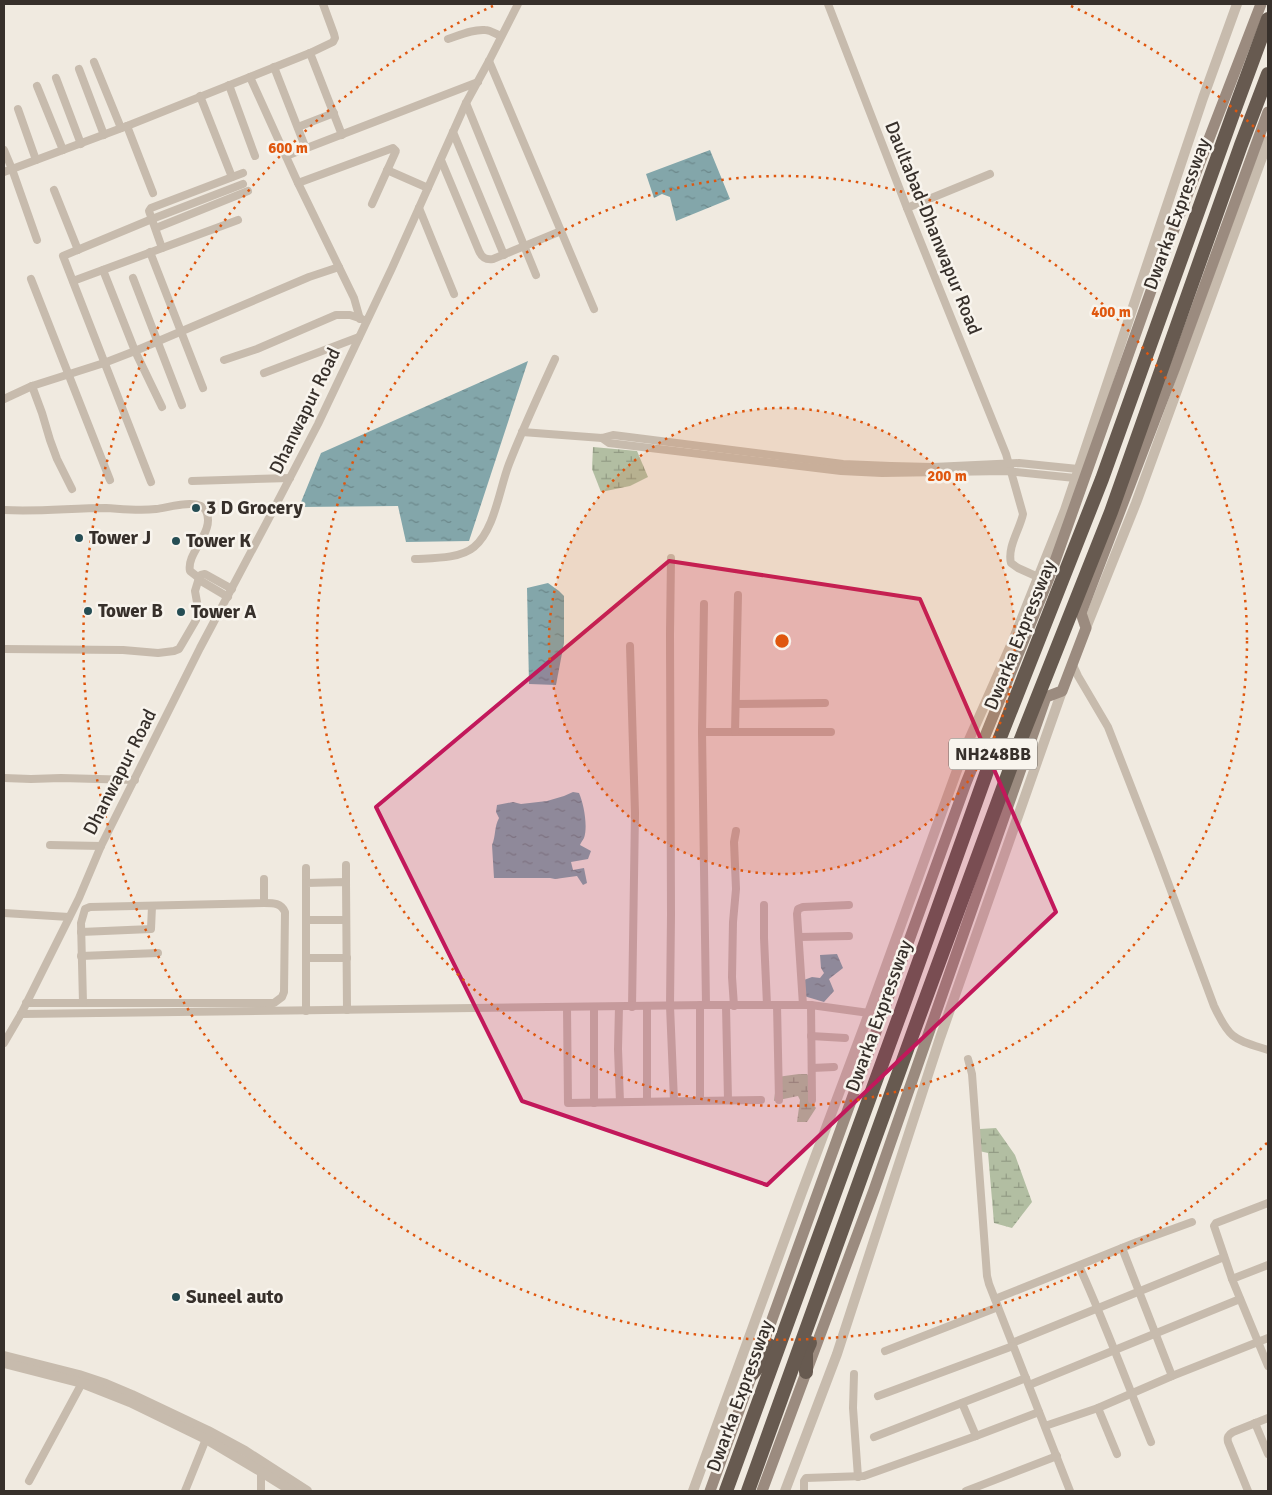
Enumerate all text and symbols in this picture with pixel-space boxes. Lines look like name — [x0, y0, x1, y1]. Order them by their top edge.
street label: Daultabad-Dhanwapur Road — [879, 118, 987, 338]
street label: Dwarka Expressway — [1138, 135, 1216, 293]
text: 600 m — [268, 139, 308, 157]
text: 400 m — [1091, 303, 1131, 321]
street label: Dhanwapur Road — [264, 344, 346, 478]
text: 200 m — [927, 467, 967, 485]
place label: 3 D Grocery — [206, 496, 303, 520]
marker: 3 D Grocery — [190, 502, 202, 514]
place label: Tower J — [89, 526, 151, 550]
place label: Tower K — [186, 529, 251, 553]
marker: Tower J — [73, 532, 85, 544]
marker: Tower K — [170, 535, 182, 547]
street label: Dwarka Expressway — [979, 556, 1061, 714]
place label: Tower B — [98, 599, 163, 623]
place label: Tower A — [191, 600, 256, 624]
marker: Tower B — [82, 605, 94, 617]
marker: Tower A — [175, 606, 187, 618]
centre of rings — [773, 632, 791, 650]
street label: Dhanwapur Road — [78, 705, 162, 839]
road number: NH248BB — [949, 739, 1037, 770]
street label: Dwarka Expressway — [840, 937, 918, 1095]
place label: Suneel auto — [186, 1285, 284, 1309]
marker: Suneel auto — [170, 1291, 182, 1303]
street label: Dwarka Expressway — [701, 1317, 779, 1475]

